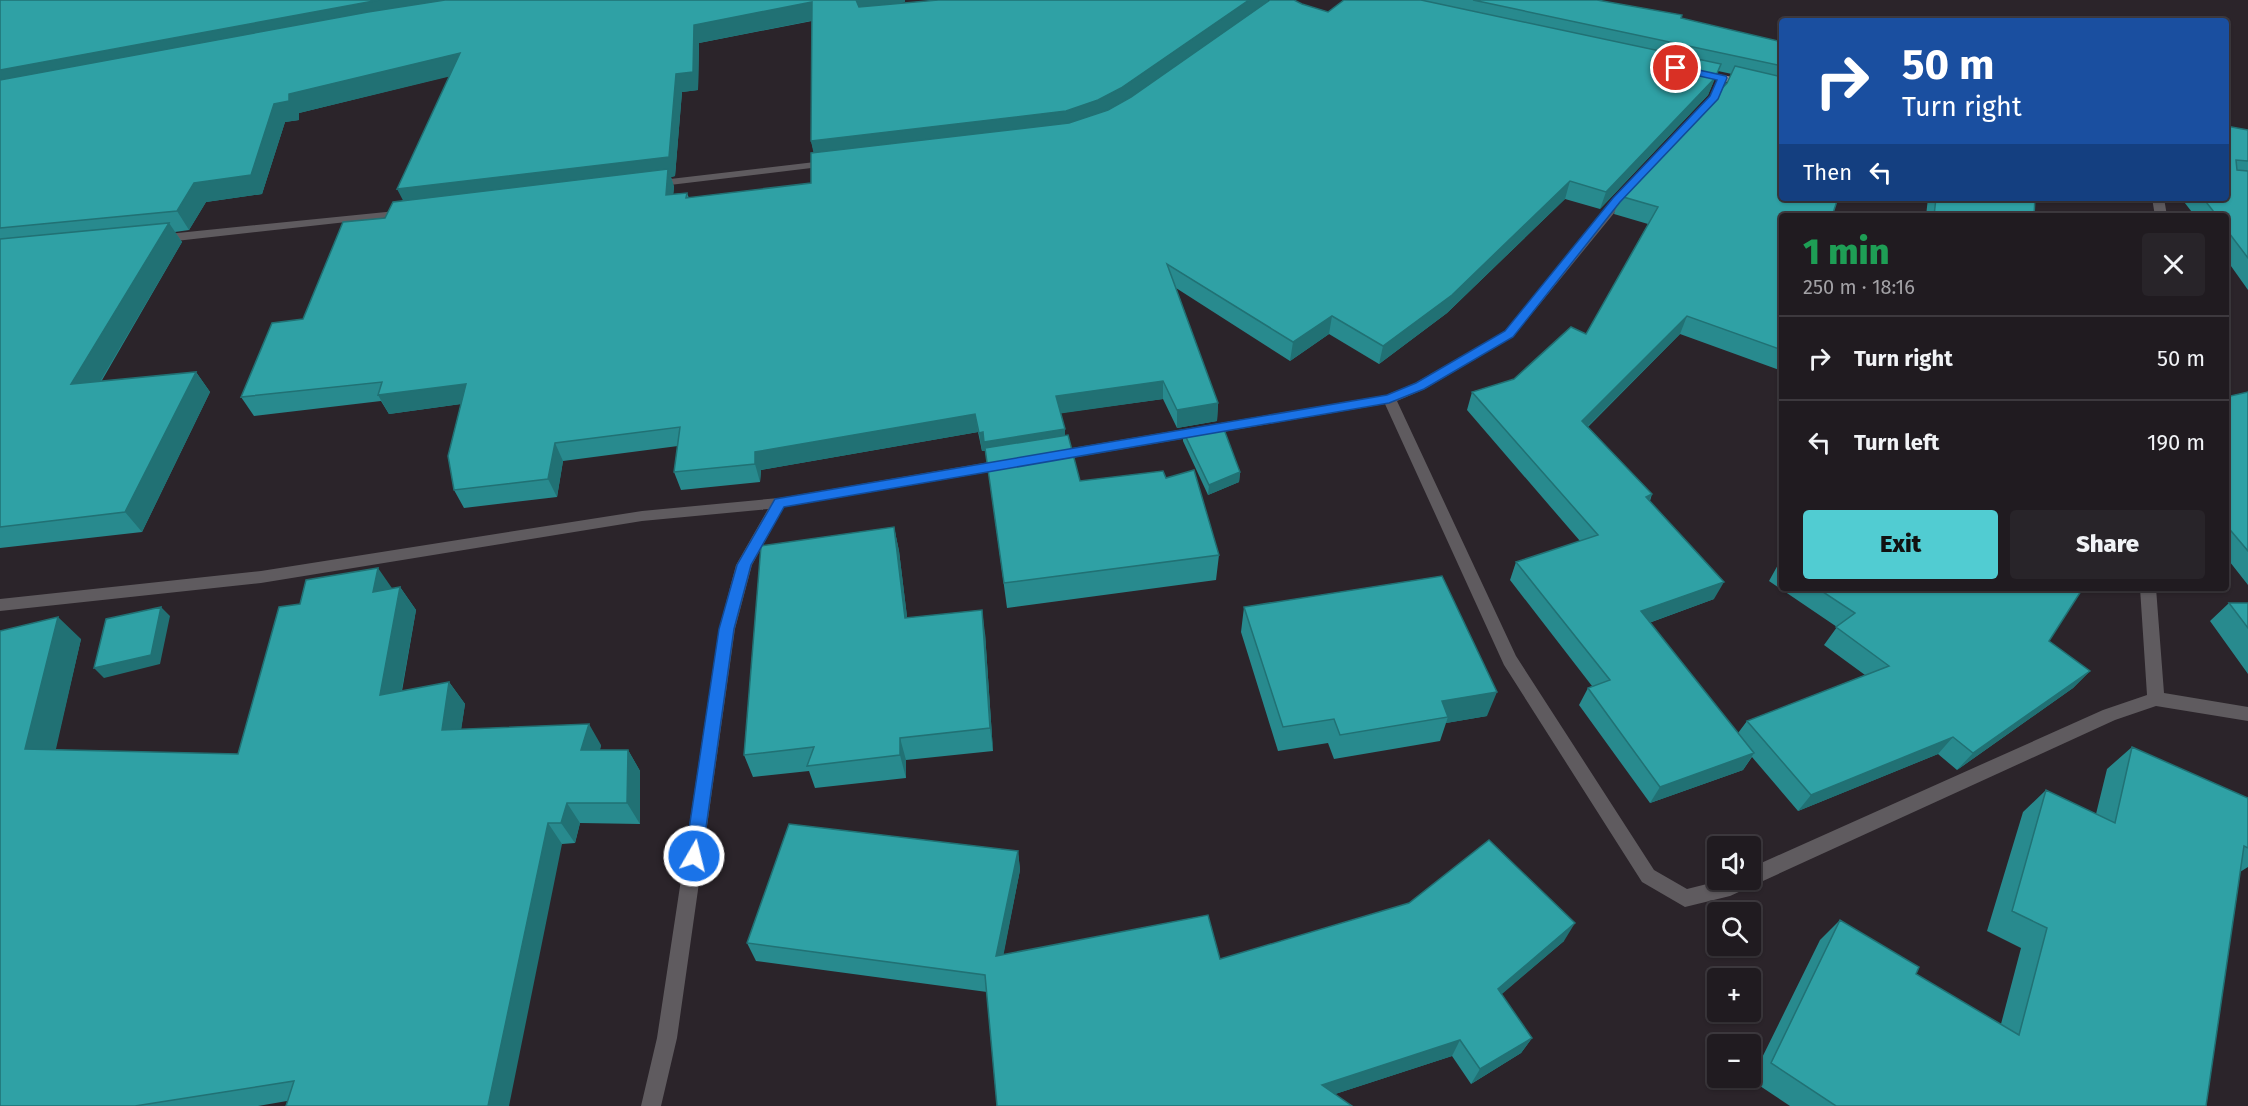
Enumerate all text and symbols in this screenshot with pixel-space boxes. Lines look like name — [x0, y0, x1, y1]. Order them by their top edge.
text: 50 m — [1902, 40, 1995, 90]
pin — [1650, 42, 1701, 93]
icon: right — [1803, 42, 1881, 120]
icon: arrive — [1659, 51, 1692, 84]
text: Turn right — [1902, 91, 2022, 123]
icon: left — [1864, 156, 1897, 189]
text: Then — [1803, 159, 1852, 186]
text: 1 min — [1803, 230, 1889, 274]
button: close — [2142, 233, 2205, 296]
text: 250 m · 18:16 — [1803, 275, 1915, 299]
icon: right — [1803, 342, 1836, 375]
text: Turn right — [1854, 345, 1953, 372]
text: 50 m — [2157, 345, 2205, 372]
icon: left — [1803, 426, 1836, 459]
text: Turn left — [1854, 429, 1939, 456]
text: 190 m — [2147, 429, 2205, 456]
button: Exit — [1803, 510, 1998, 579]
button: Share — [2010, 510, 2205, 579]
position arrow — [662, 824, 726, 888]
map controls — [1707, 836, 1761, 1088]
button: sound — [1707, 836, 1761, 890]
button: search — [1707, 902, 1761, 956]
button: + — [1707, 968, 1761, 1022]
button: − — [1707, 1034, 1761, 1088]

